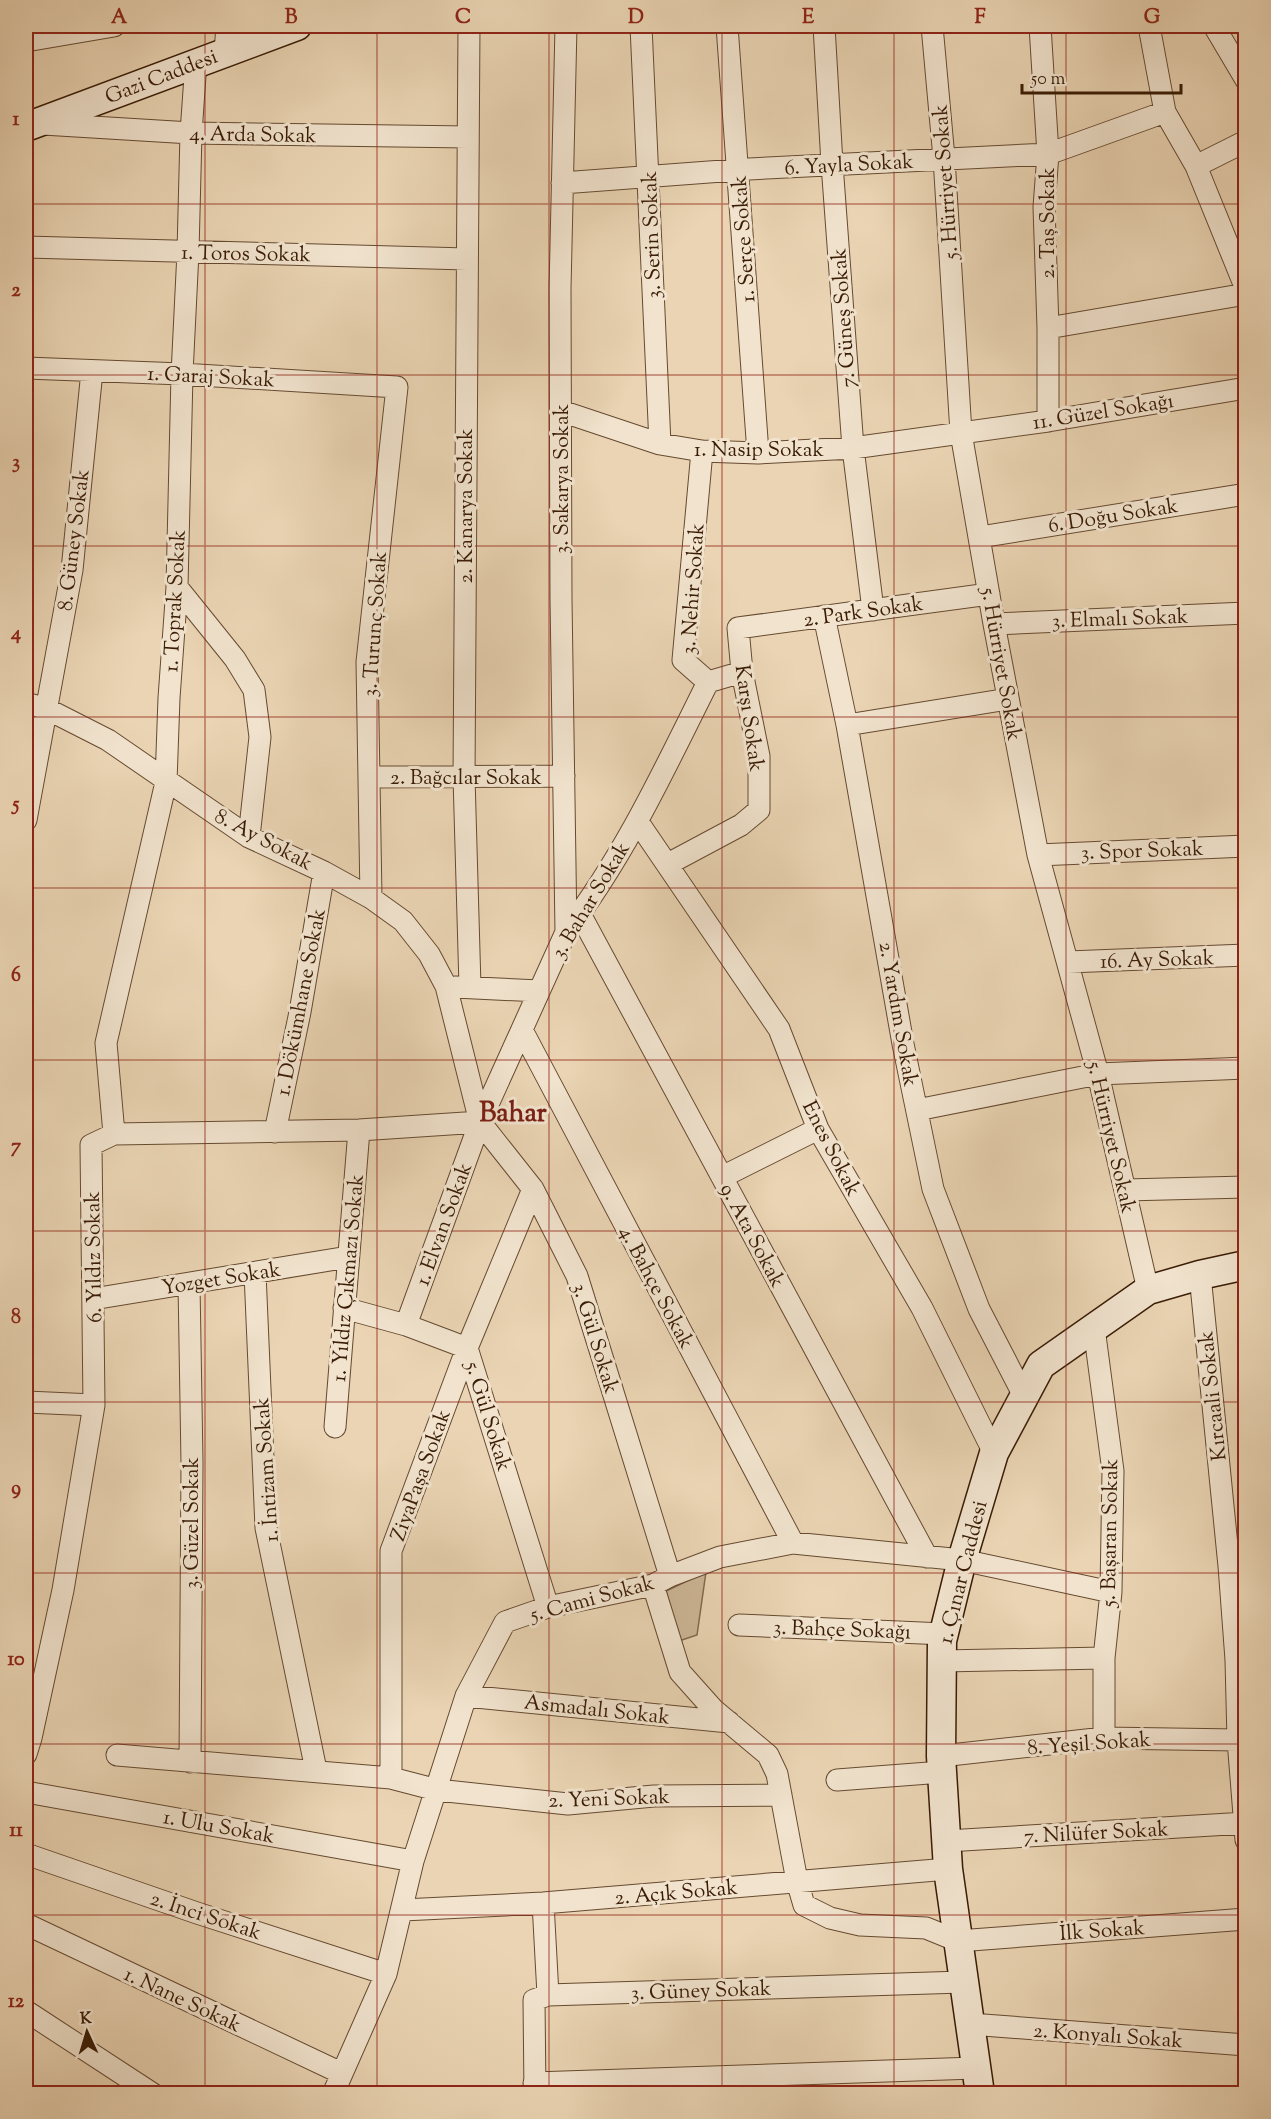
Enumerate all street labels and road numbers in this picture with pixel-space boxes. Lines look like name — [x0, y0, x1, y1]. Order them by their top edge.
street label: Gazi Caddesi — [101, 43, 222, 113]
street label: 5. Hürriyet Sokak — [927, 103, 967, 261]
street label: 4. Arda Sokak — [189, 120, 317, 152]
street label: 6. Yayla Sokak — [784, 148, 915, 184]
street label: 2. Taş Sokak — [1034, 167, 1064, 279]
street label: 3. Serin Sokak — [636, 170, 670, 299]
street label: 1. Serçe Sokak — [726, 174, 764, 303]
street label: 1. Toros Sokak — [181, 239, 312, 271]
street label: 7. Güneş Sokak — [825, 247, 865, 389]
street label: 1. Garaj Sokak — [146, 360, 276, 396]
street label: 11. Güzel Sokağı — [1031, 387, 1176, 439]
street label: 3. Sakarya Sokak — [548, 403, 578, 554]
street label: 2. Kanarya Sokak — [452, 428, 482, 584]
street label: 1. Nasip Sokak — [694, 436, 825, 466]
street label: 8. Güney Sokak — [51, 467, 99, 613]
street label: 6. Doğu Sokak — [1046, 492, 1181, 542]
street label: 3. Nehir Sokak — [674, 522, 714, 656]
street label: 1. Toprak Sokak — [157, 529, 195, 673]
street label: 3. Turunç Sokak — [356, 550, 396, 698]
street label: 5. Hürriyet Sokak — [972, 584, 1028, 744]
street label: 2. Park Sokak — [801, 590, 926, 636]
street label: 3. Elmalı Sokak — [1051, 603, 1189, 637]
street label: Karşı Sokak — [726, 663, 770, 774]
street label: 2. Bağcılar Sokak — [390, 764, 542, 794]
street label: 8. Ay Sokak — [209, 802, 318, 879]
street label: 3. Spor Sokak — [1080, 835, 1204, 869]
street label: 3. Bahar Sokak — [545, 836, 639, 965]
street label: 1. Dökümhane Sokak — [269, 906, 335, 1099]
street label: 2. Yardım Sokak — [870, 940, 925, 1090]
street label: 16. Ay Sokak — [1099, 944, 1215, 978]
street label: 5. Hürriyet Sokak — [1078, 1058, 1142, 1217]
street label: Enes Sokak — [793, 1096, 867, 1202]
street label: 1. Elvan Sokak — [409, 1158, 481, 1291]
street label: 1. Yıldız Çıkmazı Sokak — [325, 1173, 373, 1383]
street label: 9. Ata Sokak — [711, 1178, 792, 1294]
street label: 6. Yıldız Sokak — [79, 1190, 111, 1323]
street label: 4. Bahçe Sokak — [610, 1221, 701, 1355]
street label: Yozget Sokak — [160, 1256, 284, 1304]
street label: 3. Gül Sokak — [563, 1280, 625, 1398]
street label: Kırcaali Sokak — [1192, 1329, 1236, 1462]
street label: 5. Gül Sokak — [456, 1357, 518, 1476]
street label: 1. İntizam Sokak — [248, 1396, 288, 1543]
street label: ZiyaPaşa Sokak — [384, 1405, 460, 1546]
street label: 3. Güzel Sokak — [178, 1456, 208, 1589]
street label: 5. Başaran Sokak — [1095, 1458, 1127, 1608]
street label: 1. Çınar Caddesi — [932, 1498, 996, 1647]
street label: 5. Cami Sokak — [526, 1569, 659, 1631]
street label: 3. Bahçe Sokağı — [772, 1614, 911, 1648]
street label: Asmadalı Sokak — [522, 1688, 672, 1734]
street label: 8. Yeşil Sokak — [1026, 1726, 1152, 1764]
street label: 2. Yeni Sokak — [548, 1783, 671, 1817]
street label: 1. Ulu Sokak — [161, 1803, 277, 1853]
street label: 7. Nilüfer Sokak — [1023, 1815, 1170, 1853]
street label: 2. Açık Sokak — [613, 1874, 740, 1914]
street label: 2. İnci Sokak — [146, 1885, 265, 1949]
street label: İlk Sokak — [1059, 1914, 1146, 1950]
street label: 1. Nane Sokak — [119, 1961, 246, 2041]
street label: 3. Güney Sokak — [630, 1975, 772, 2009]
street label: 2. Konyalı Sokak — [1032, 2017, 1184, 2057]

